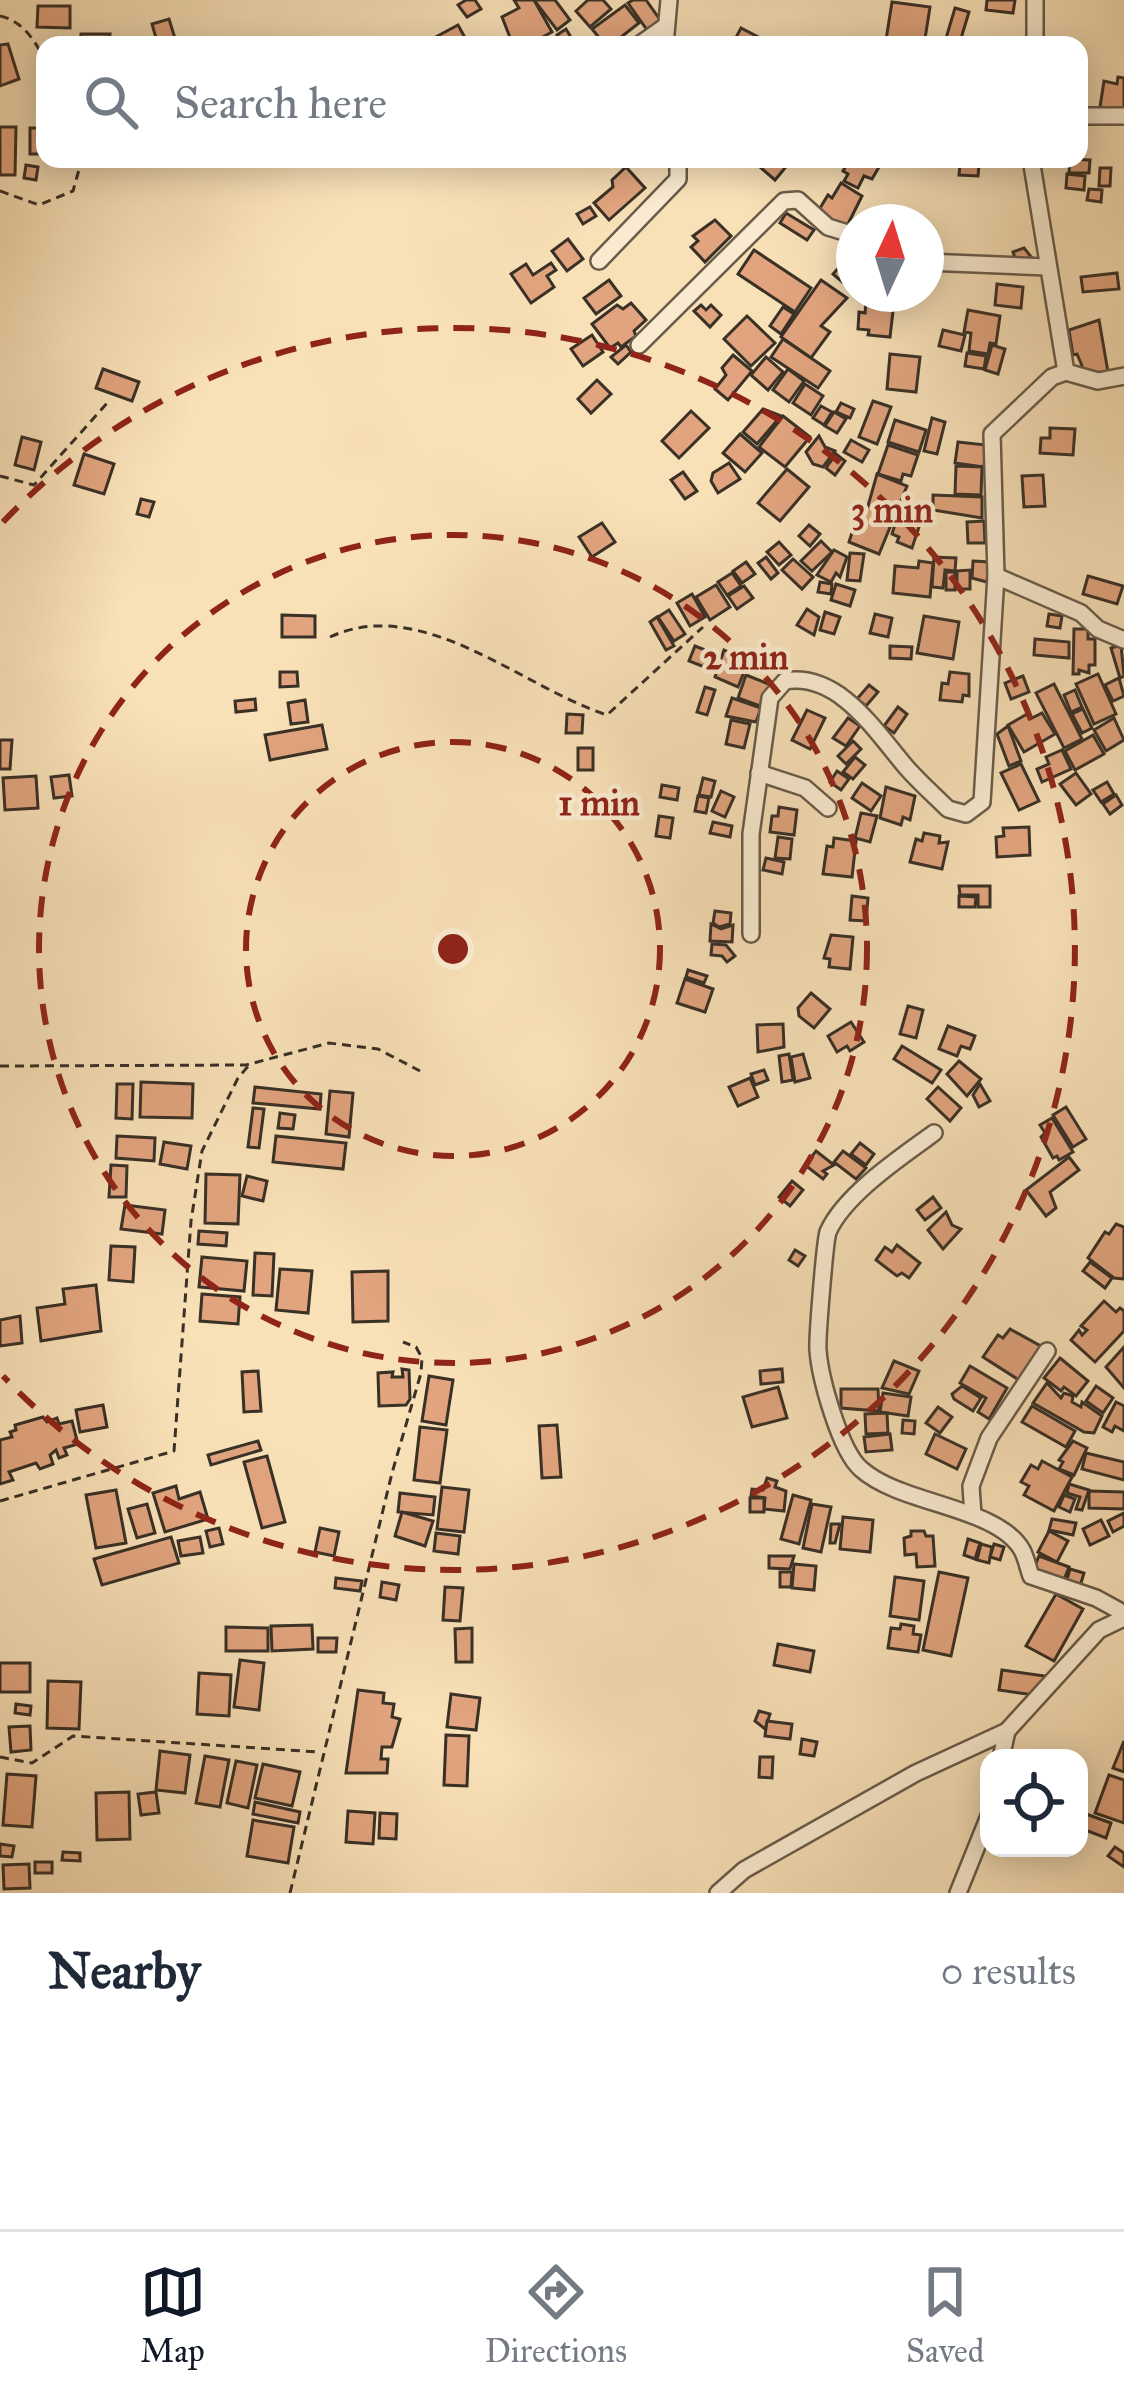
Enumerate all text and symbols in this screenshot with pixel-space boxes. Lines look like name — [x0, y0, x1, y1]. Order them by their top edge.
search box — [36, 36, 1088, 168]
icon: search — [78, 69, 144, 135]
text: Search here — [174, 75, 387, 130]
north arrow — [836, 204, 944, 312]
text: 3 min — [851, 488, 933, 532]
text: 2 min — [703, 635, 789, 679]
text: 1 min — [558, 781, 640, 825]
centre of rings — [432, 928, 474, 970]
map controls — [980, 1749, 1088, 1857]
button: locate — [980, 1749, 1088, 1857]
text: Nearby — [48, 1940, 200, 2002]
text: 0 results — [941, 1947, 1076, 1995]
tab: Map — [140, 2259, 206, 2371]
tab: Directions — [485, 2259, 627, 2371]
tab: Saved — [906, 2259, 984, 2371]

